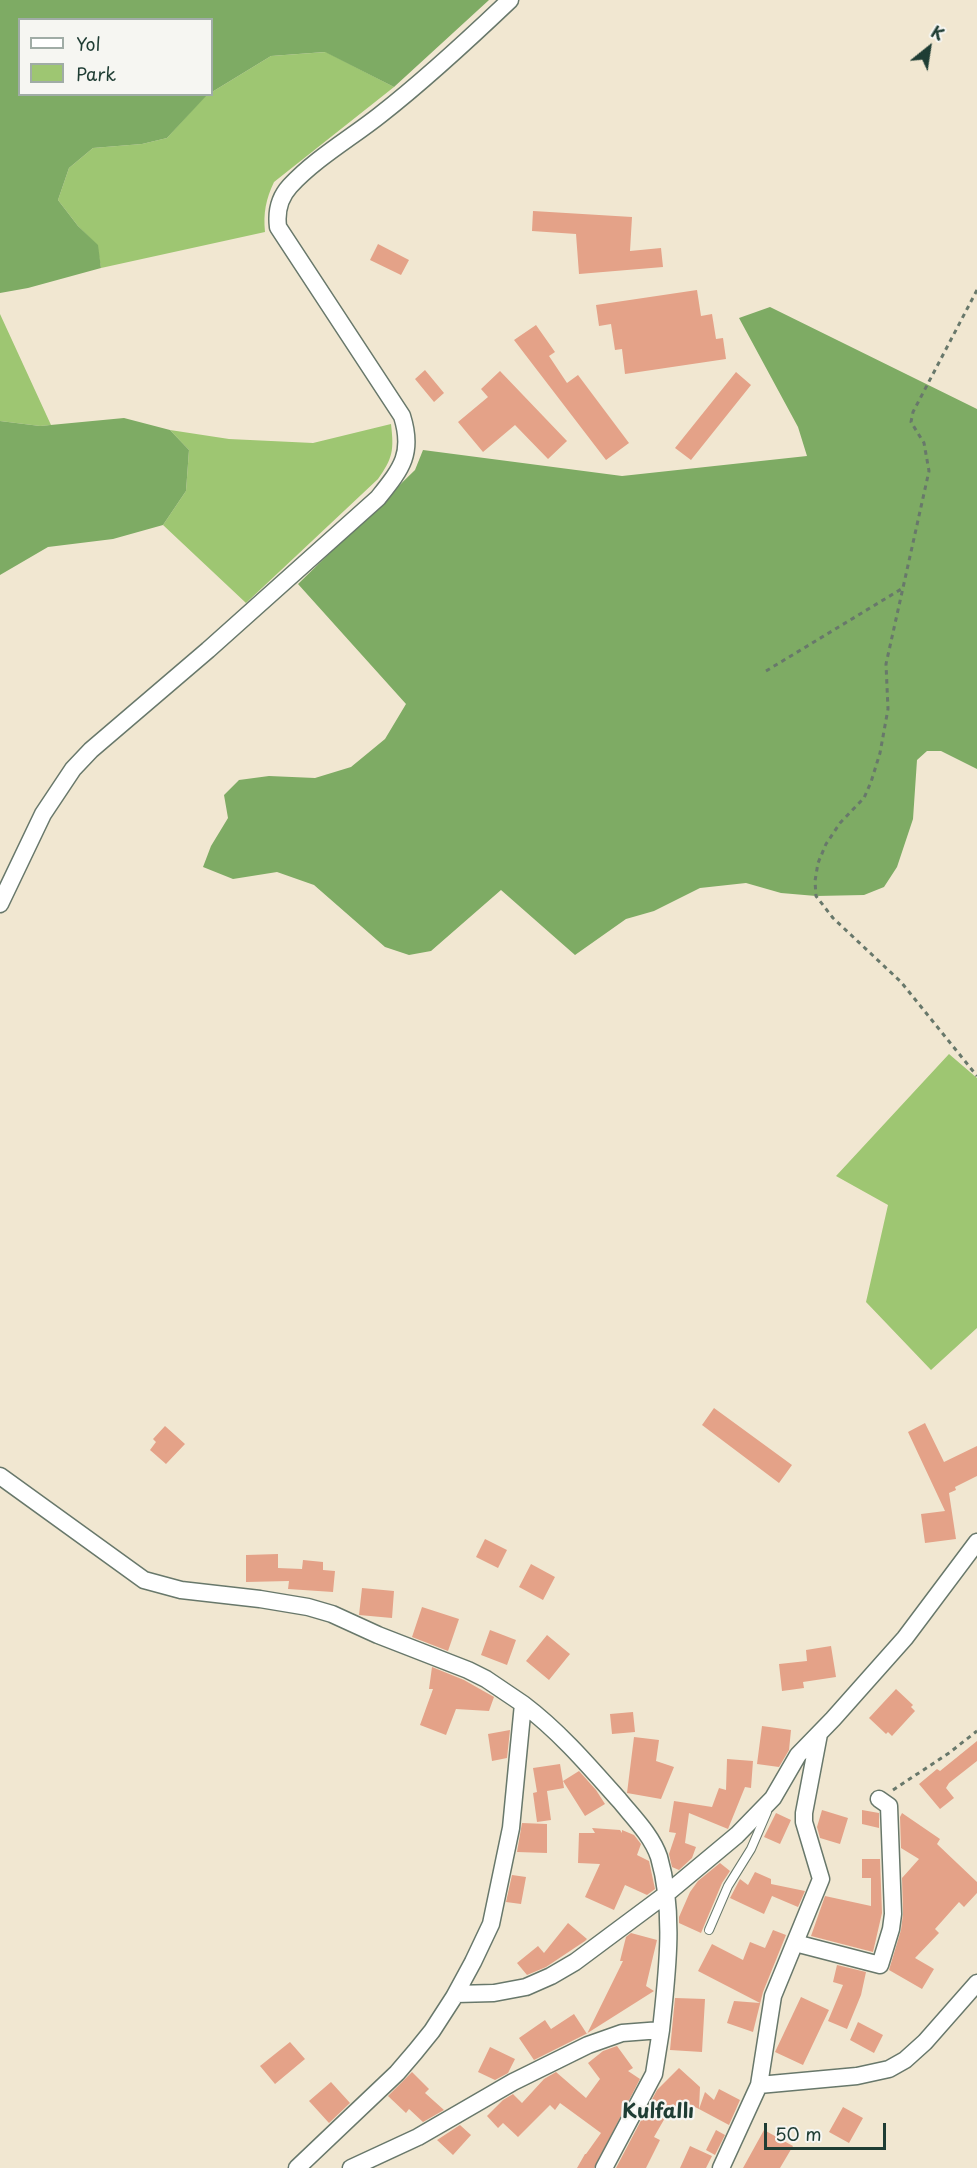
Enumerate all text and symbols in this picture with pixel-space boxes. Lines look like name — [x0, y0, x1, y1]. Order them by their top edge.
legend — [18, 18, 213, 96]
north arrow — [899, 18, 959, 78]
text: K — [927, 19, 949, 46]
text: Yol — [76, 30, 101, 57]
text: Park — [76, 60, 116, 87]
district label: Kulfallı — [622, 2100, 694, 2124]
scale bar — [767, 2111, 888, 2149]
text: 50 m — [775, 2120, 822, 2147]

